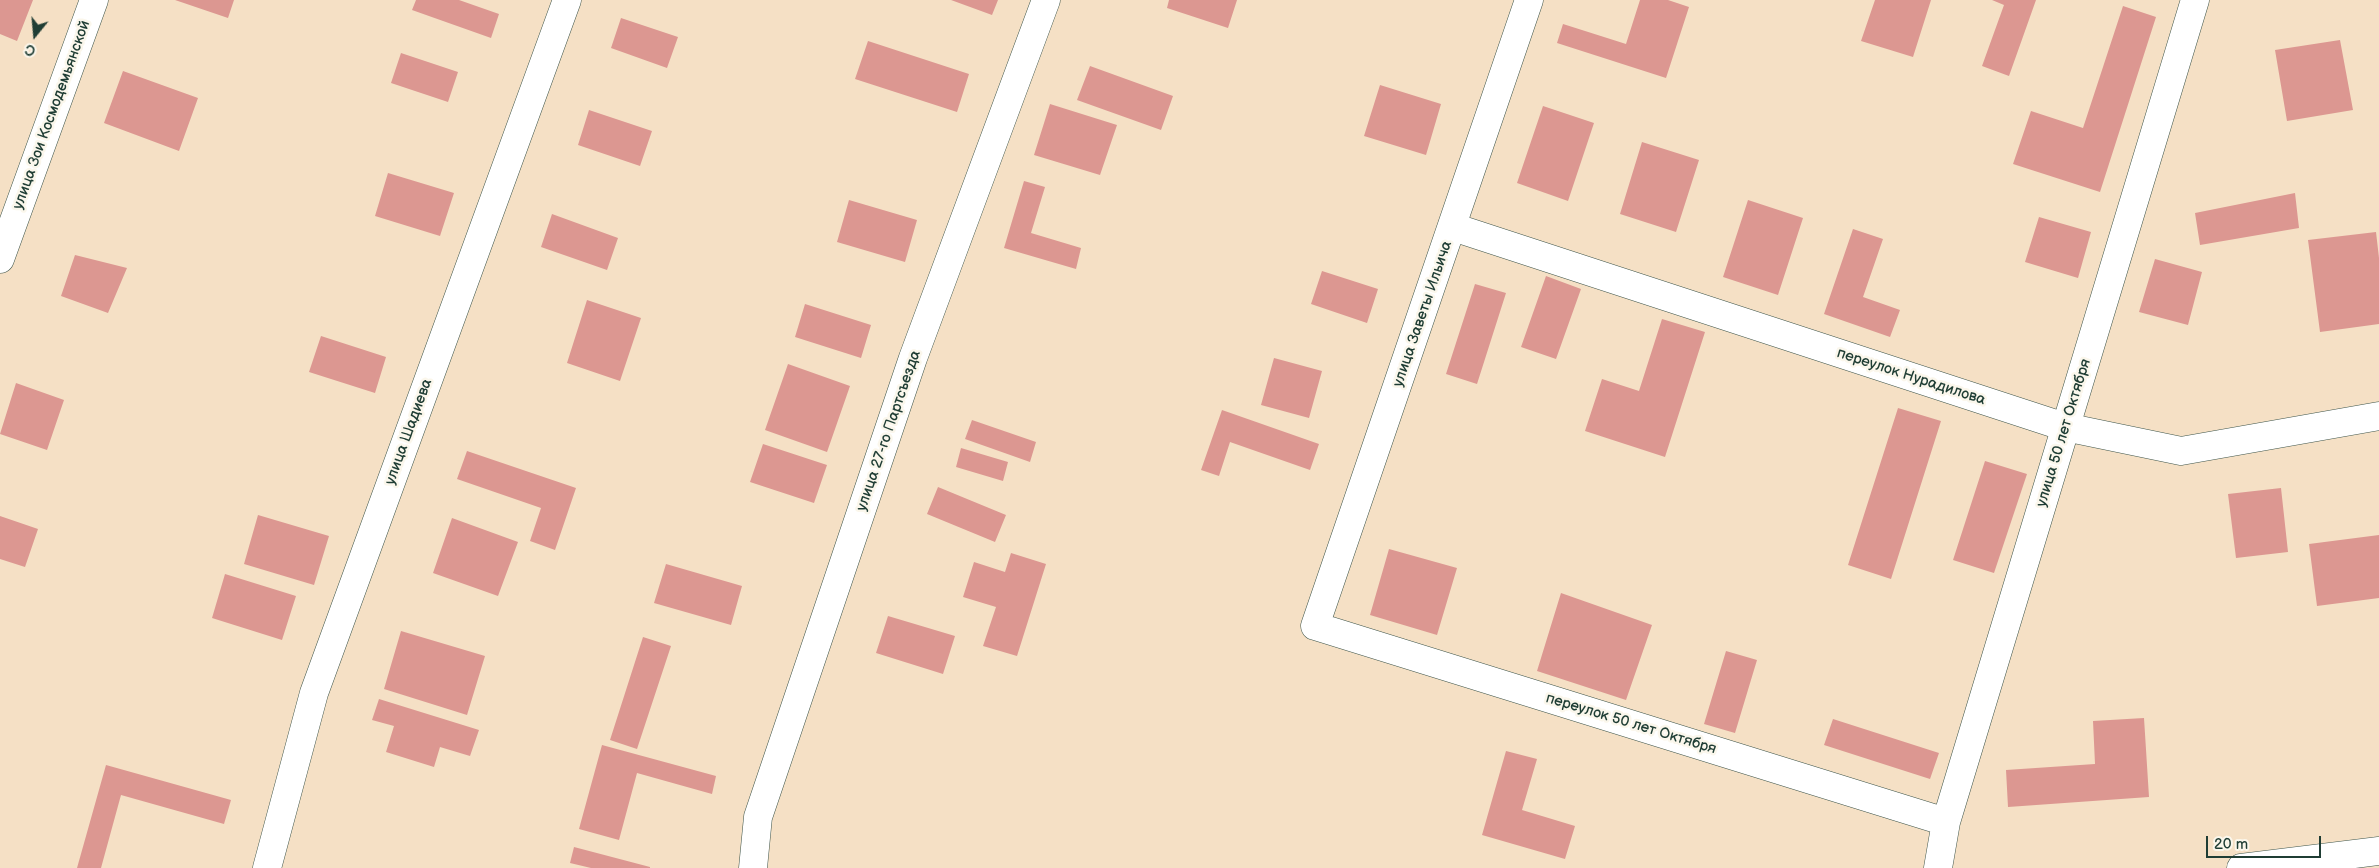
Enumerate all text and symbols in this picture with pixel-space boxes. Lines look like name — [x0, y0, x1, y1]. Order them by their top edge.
north arrow — [10, 10, 60, 60]
street label: улица Зои Космодемьянской — [9, 18, 95, 212]
text: С — [23, 40, 38, 59]
street label: улица Заветы Ильича — [1390, 239, 1456, 389]
street label: переулок Нурадилова — [1834, 344, 1988, 410]
street label: улица 27-го Партсъезда — [853, 348, 925, 514]
street label: улица 50 лет Октября — [2033, 357, 2095, 509]
street label: улица Шадиева — [381, 377, 437, 487]
street label: переулок 50 лет Октября — [1543, 689, 1719, 759]
scale bar — [2209, 826, 2324, 858]
text: 20 m — [2214, 835, 2248, 854]

